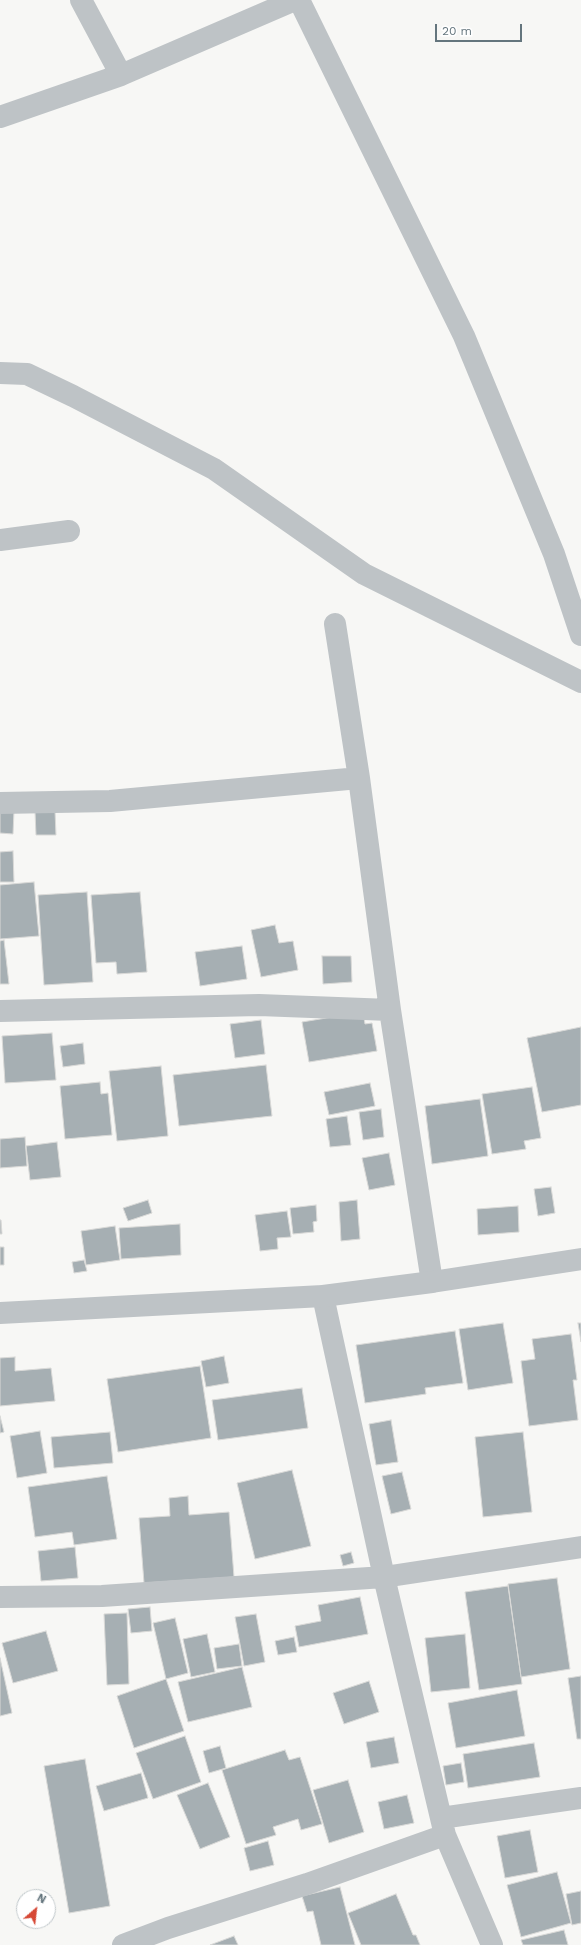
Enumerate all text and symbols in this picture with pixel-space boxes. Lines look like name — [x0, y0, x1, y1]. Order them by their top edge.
scale bar — [437, 16, 524, 42]
text: 20 m — [442, 24, 472, 38]
north arrow — [16, 1889, 56, 1929]
text: N — [35, 1891, 48, 1906]

